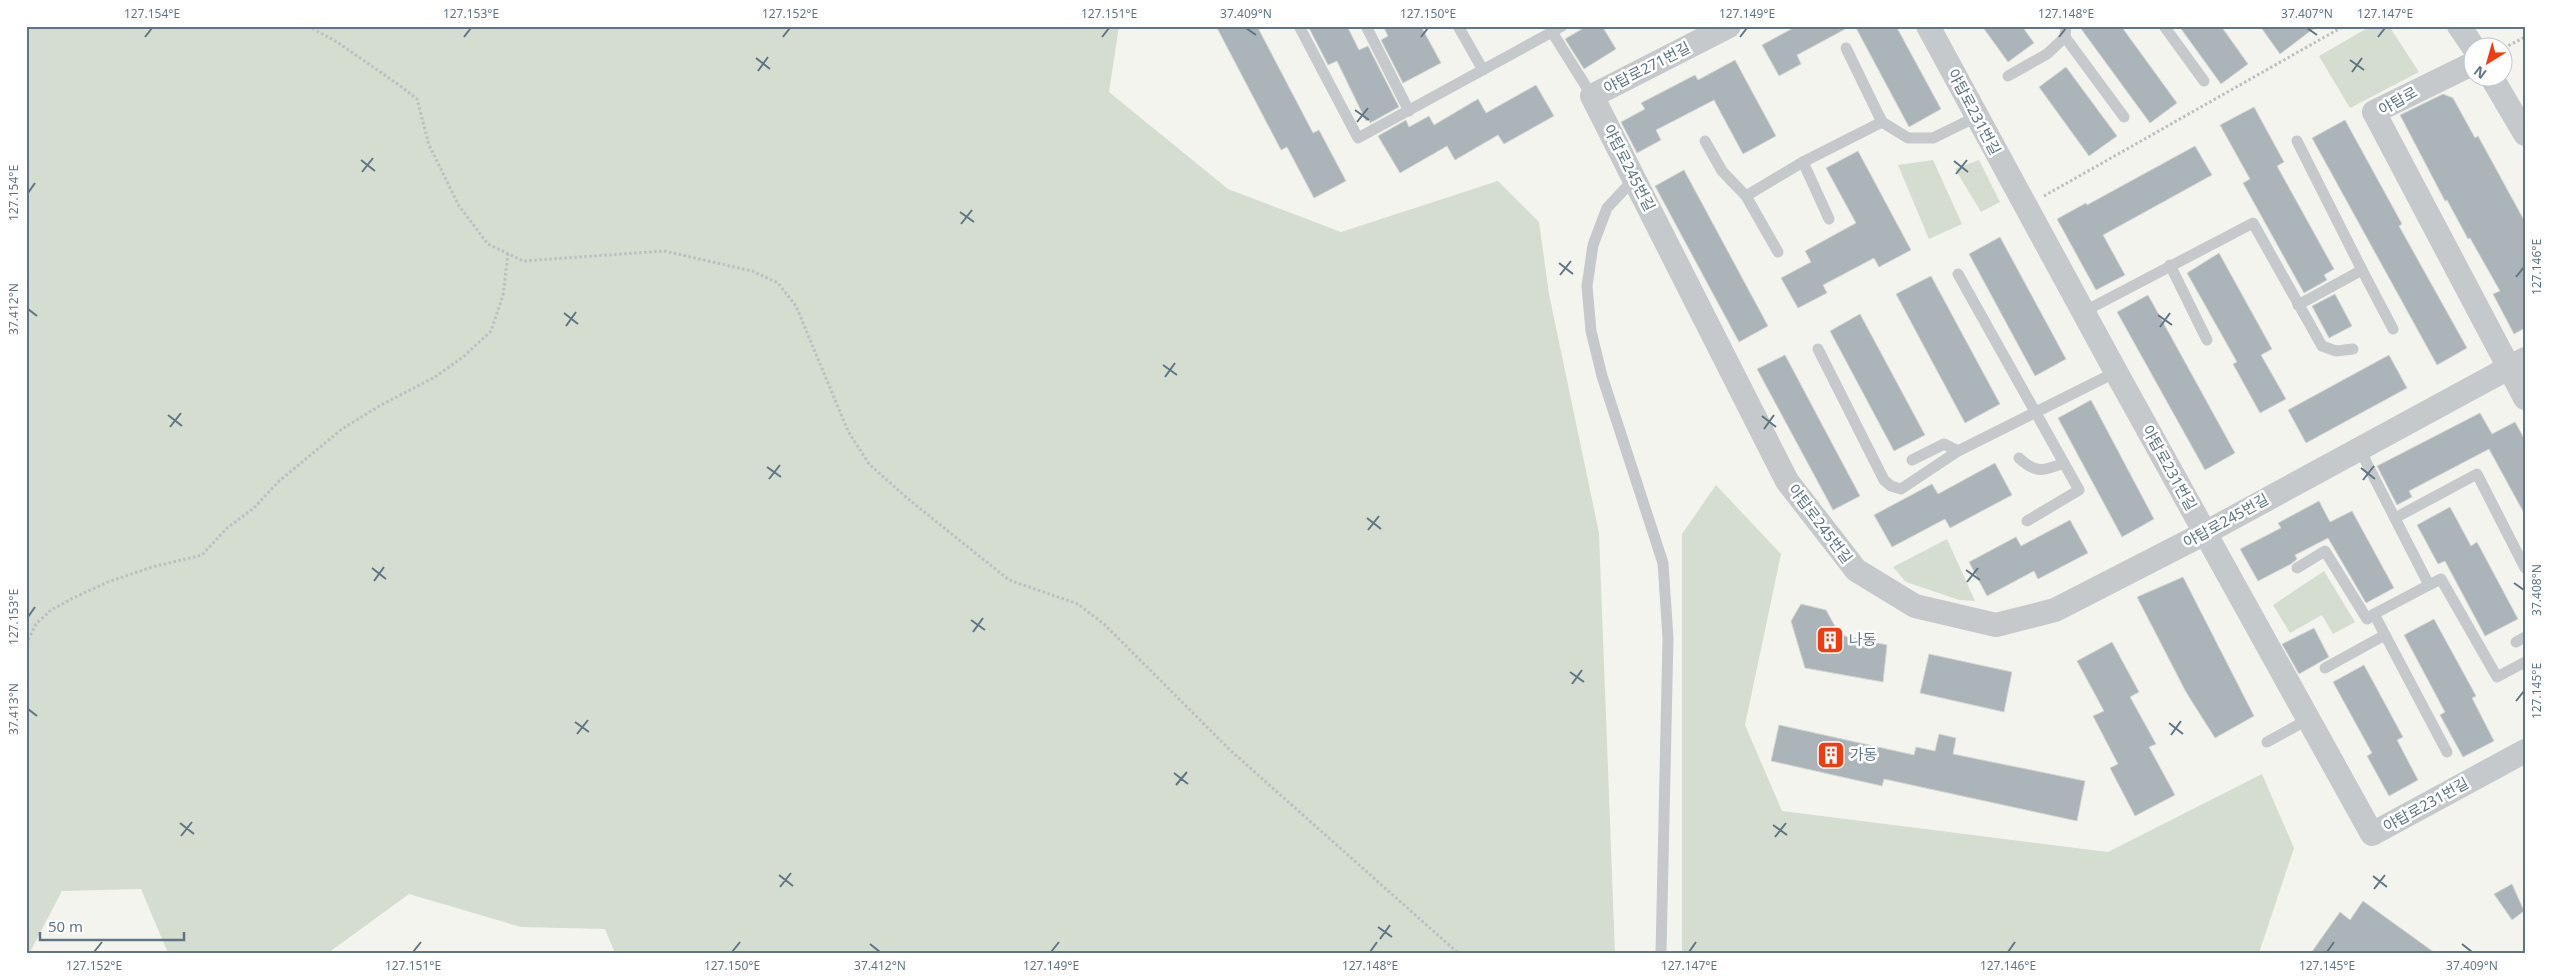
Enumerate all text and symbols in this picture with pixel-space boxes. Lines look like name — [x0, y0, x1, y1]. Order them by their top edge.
text: 127.154°E — [124, 5, 180, 22]
text: 127.153°E — [443, 5, 499, 22]
text: 127.152°E — [762, 5, 818, 22]
text: 127.151°E — [1081, 5, 1137, 22]
text: 37.409°N — [1220, 5, 1272, 22]
text: 127.150°E — [1400, 5, 1456, 22]
text: 127.149°E — [1719, 5, 1775, 22]
text: 127.148°E — [2038, 5, 2094, 22]
text: 37.407°N — [2281, 5, 2333, 22]
text: 127.147°E — [2357, 5, 2413, 22]
street label: 야탑로271번길 — [1600, 37, 1693, 98]
north arrow — [2464, 38, 2514, 88]
text: N — [2470, 62, 2490, 84]
street label: 야탑로231번길 — [1944, 65, 2006, 158]
street label: 야탑로 — [2375, 81, 2420, 119]
street label: 야탑로245번길 — [1599, 121, 1660, 214]
text: 127.154°E — [5, 165, 22, 221]
text: 127.146°E — [2528, 239, 2545, 295]
text: 37.412°N — [5, 283, 22, 335]
street label: 야탑로231번길 — [2138, 421, 2202, 514]
street label: 야탑로245번길 — [1784, 480, 1857, 567]
street label: 야탑로245번길 — [2179, 488, 2272, 552]
text: 37.408°N — [2528, 564, 2545, 616]
text: 127.153°E — [5, 589, 22, 645]
building icon: 나동 — [1815, 625, 1845, 655]
place label: 나동 — [1849, 629, 1877, 649]
text: 127.145°E — [2528, 663, 2545, 719]
text: 37.413°N — [5, 683, 22, 735]
building icon: 가동 — [1816, 740, 1846, 770]
place label: 가동 — [1850, 744, 1878, 764]
street label: 야탑로231번길 — [2379, 772, 2472, 836]
scale bar — [40, 909, 184, 941]
text: 50 m — [48, 916, 83, 936]
text: 127.152°E — [66, 957, 122, 974]
text: 127.151°E — [385, 957, 441, 974]
text: 127.150°E — [704, 957, 760, 974]
text: 37.412°N — [854, 957, 906, 974]
text: 127.149°E — [1023, 957, 1079, 974]
text: 127.148°E — [1342, 957, 1398, 974]
text: 127.147°E — [1661, 957, 1717, 974]
text: 127.146°E — [1980, 957, 2036, 974]
text: 127.145°E — [2299, 957, 2355, 974]
text: 37.409°N — [2446, 957, 2498, 974]

